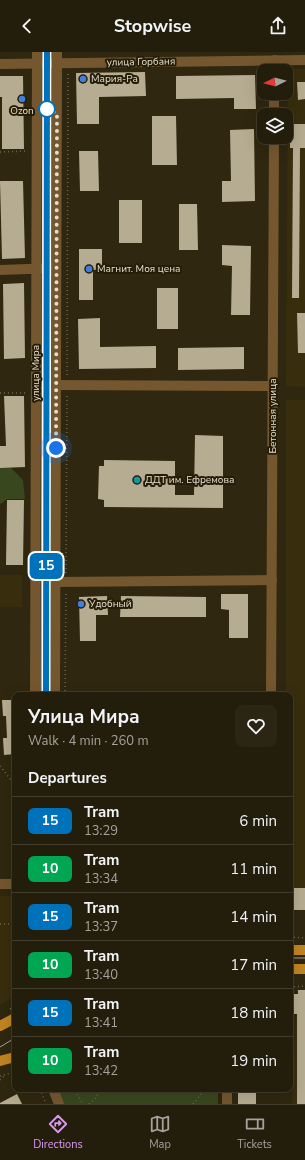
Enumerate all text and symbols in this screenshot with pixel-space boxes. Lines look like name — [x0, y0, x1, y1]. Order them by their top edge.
text: Stopwise — [114, 14, 191, 38]
icon: back — [16, 15, 38, 37]
icon: share — [267, 15, 289, 37]
street label: улица Горбаня — [107, 54, 175, 70]
north arrow — [257, 64, 293, 100]
map controls — [257, 64, 293, 144]
place label: Мария-Ра — [91, 72, 138, 86]
marker: Мария-Ра — [78, 74, 88, 84]
marker: Ozon — [17, 94, 27, 104]
unlabelled marker — [38, 100, 56, 118]
place label: Ozon — [10, 104, 34, 118]
button: layers — [257, 108, 293, 144]
place label: Магнит. Моя цена — [97, 262, 180, 276]
marker: Магнит. Моя цена — [84, 264, 94, 274]
street label: улица Мира — [29, 345, 43, 401]
street label: Бетонная улица — [266, 378, 280, 454]
your location — [46, 438, 66, 458]
place label: ДДТ им. Ефремова — [145, 473, 234, 487]
marker: ДДТ им. Ефремова — [132, 475, 142, 485]
line badge: 15 — [28, 553, 64, 579]
text: 15 — [38, 556, 54, 575]
place label: Удобный — [88, 597, 132, 611]
marker: Удобный — [76, 599, 86, 609]
text: Улица Мира — [28, 704, 140, 730]
button: heart — [235, 705, 277, 747]
text: Walk · 4 min · 260 m — [28, 732, 149, 750]
text: Departures — [28, 768, 107, 788]
text: Tram — [84, 802, 119, 822]
text: 15 — [42, 811, 58, 830]
text: 6 min — [239, 811, 277, 831]
text: 13:29 — [84, 822, 118, 840]
text: Tram — [84, 850, 119, 870]
text: 10 — [42, 859, 58, 878]
text: 11 min — [230, 859, 277, 879]
text: 13:34 — [84, 870, 118, 888]
text: Tram — [84, 898, 119, 918]
text: 15 — [42, 907, 58, 926]
text: 14 min — [230, 907, 277, 927]
text: 13:37 — [84, 918, 118, 936]
text: Tram — [84, 946, 119, 966]
text: 10 — [42, 955, 58, 974]
text: 17 min — [230, 955, 277, 975]
text: 13:40 — [84, 966, 118, 984]
text: Tram — [84, 994, 119, 1014]
text: 15 — [42, 1003, 58, 1022]
text: 18 min — [230, 1003, 277, 1023]
text: 13:41 — [84, 1014, 118, 1032]
text: Tram — [84, 1042, 119, 1062]
text: 10 — [42, 1051, 58, 1070]
text: 19 min — [230, 1051, 277, 1071]
text: 13:42 — [84, 1062, 118, 1080]
tab: Directions — [33, 1113, 83, 1152]
tab: Map — [149, 1113, 171, 1152]
tab: Tickets — [237, 1113, 272, 1152]

